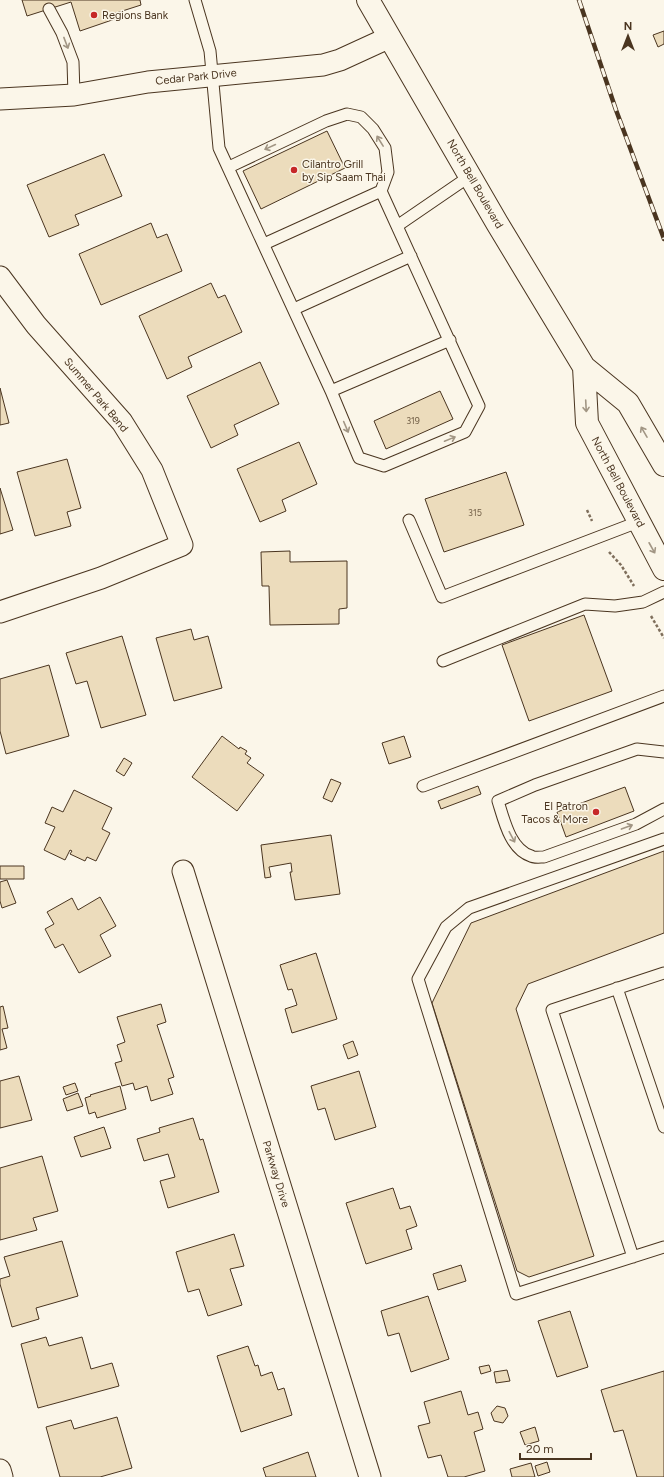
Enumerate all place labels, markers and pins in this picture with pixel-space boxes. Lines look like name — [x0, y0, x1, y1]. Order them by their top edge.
place label: Regions Bank — [102, 9, 169, 22]
marker: Regions Bank — [89, 10, 99, 20]
place label: Cilantro Grill by Sip Saam Thai — [302, 158, 386, 184]
marker: Cilantro Grill by Sip Saam Thai — [289, 165, 299, 175]
place label: El Patron Tacos & More — [522, 800, 588, 826]
marker: El Patron Tacos & More — [591, 807, 601, 817]

